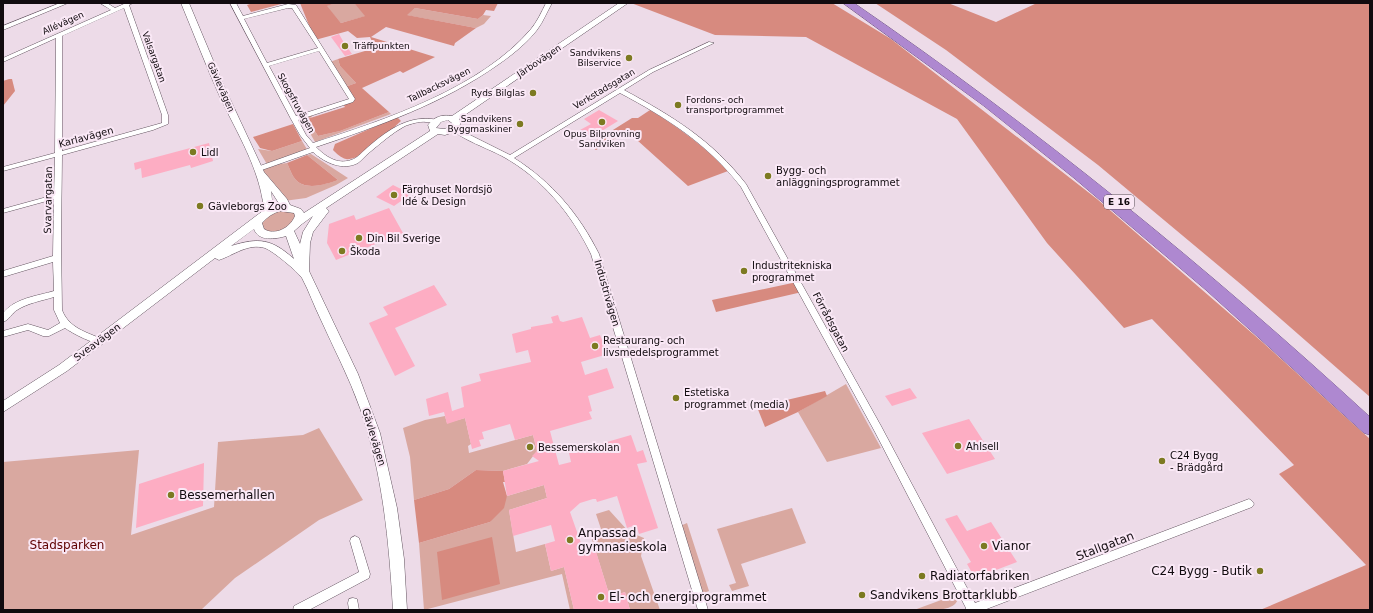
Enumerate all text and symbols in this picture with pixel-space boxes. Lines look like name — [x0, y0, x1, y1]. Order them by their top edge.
street label: Allévägen — [41, 9, 85, 37]
street label: Valsargatan — [140, 30, 168, 84]
marker: Träffpunkten — [340, 41, 350, 51]
place label: Träffpunkten — [352, 41, 410, 51]
street label: Järbovägen — [514, 43, 563, 80]
place label: Sandvikens Bilservice — [570, 48, 621, 68]
marker: Sandvikens Bilservice — [624, 53, 634, 63]
street label: Gävlevägen — [206, 60, 236, 114]
street label: Tallbacksvägen — [405, 66, 472, 105]
street label: Verkstadsgatan — [571, 67, 637, 111]
street label: Skogsfruvägen — [275, 71, 317, 135]
place label: Ryds Bilglas — [471, 88, 525, 98]
marker: Ryds Bilglas — [528, 88, 538, 98]
place label: Fordons- och transportprogrammet — [686, 95, 784, 115]
marker: Fordons- och transportprogrammet — [673, 100, 683, 110]
place label: Sandvikens Byggmaskiner — [447, 114, 512, 134]
marker: Opus Bilprovning Sandviken — [597, 117, 607, 127]
marker: Sandvikens Byggmaskiner — [515, 119, 525, 129]
street label: Karlavägen — [57, 124, 115, 150]
place label: Opus Bilprovning Sandviken — [564, 129, 640, 149]
marker: Lidl — [188, 147, 198, 157]
place label: Lidl — [201, 147, 218, 158]
place label: Bygg- och anläggningsprogrammet — [776, 165, 900, 188]
street label: Svarvargatan — [42, 166, 54, 234]
marker: Bygg- och anläggningsprogrammet — [763, 171, 773, 181]
place label: Färghuset Nordsjö Idé & Design — [402, 184, 492, 207]
marker: Färghuset Nordsjö Idé & Design — [389, 190, 399, 200]
road number: E 16 — [1104, 195, 1134, 209]
marker: Gävleborgs Zoo — [195, 201, 205, 211]
place label: Gävleborgs Zoo — [208, 201, 287, 212]
marker: Din Bil Sverige — [354, 233, 364, 243]
place label: Din Bil Sverige — [367, 233, 440, 244]
place label: Škoda — [350, 245, 380, 257]
marker: Škoda — [337, 246, 347, 256]
street label: Industrivägen — [592, 258, 622, 328]
place label: Industritekniska programmet — [752, 260, 832, 283]
marker: Industritekniska programmet — [739, 266, 749, 276]
street label: Förrådsgatan — [811, 290, 852, 354]
street label: Sveavägen — [72, 321, 122, 363]
place label: Restaurang- och livsmedelsprogrammet — [603, 335, 719, 358]
marker: Restaurang- och livsmedelsprogrammet — [590, 341, 600, 351]
place label: Estetiska programmet (media) — [684, 387, 789, 410]
marker: Estetiska programmet (media) — [671, 393, 681, 403]
street label: Gävlevägen — [360, 407, 388, 467]
marker: Ahlsell — [953, 441, 963, 451]
place label: Ahlsell — [966, 441, 999, 452]
marker: Bessemerskolan — [525, 442, 535, 452]
place label: Bessemerskolan — [538, 442, 620, 453]
place label: C24 Bygg - Brädgård — [1170, 450, 1223, 473]
marker: C24 Bygg - Brädgård — [1157, 456, 1167, 466]
place label: Bessemerhallen — [179, 488, 275, 502]
marker: Bessemerhallen — [166, 490, 176, 500]
place label: Anpassad gymnasieskola — [578, 526, 667, 554]
street label: Stallgatan — [1074, 529, 1136, 563]
marker: Anpassad gymnasieskola — [565, 535, 575, 545]
park label: Stadsparken — [30, 538, 104, 552]
place label: Vianor — [992, 539, 1031, 553]
marker: Vianor — [979, 541, 989, 551]
place label: C24 Bygg - Butik — [1151, 564, 1252, 578]
marker: C24 Bygg - Butik — [1255, 566, 1265, 576]
place label: Radiatorfabriken — [930, 569, 1030, 583]
marker: Radiatorfabriken — [917, 571, 927, 581]
place label: Sandvikens Brottarklubb — [870, 588, 1017, 602]
place label: El- och energiprogrammet — [609, 590, 767, 604]
marker: Sandvikens Brottarklubb — [857, 590, 867, 600]
marker: El- och energiprogrammet — [596, 592, 606, 602]

